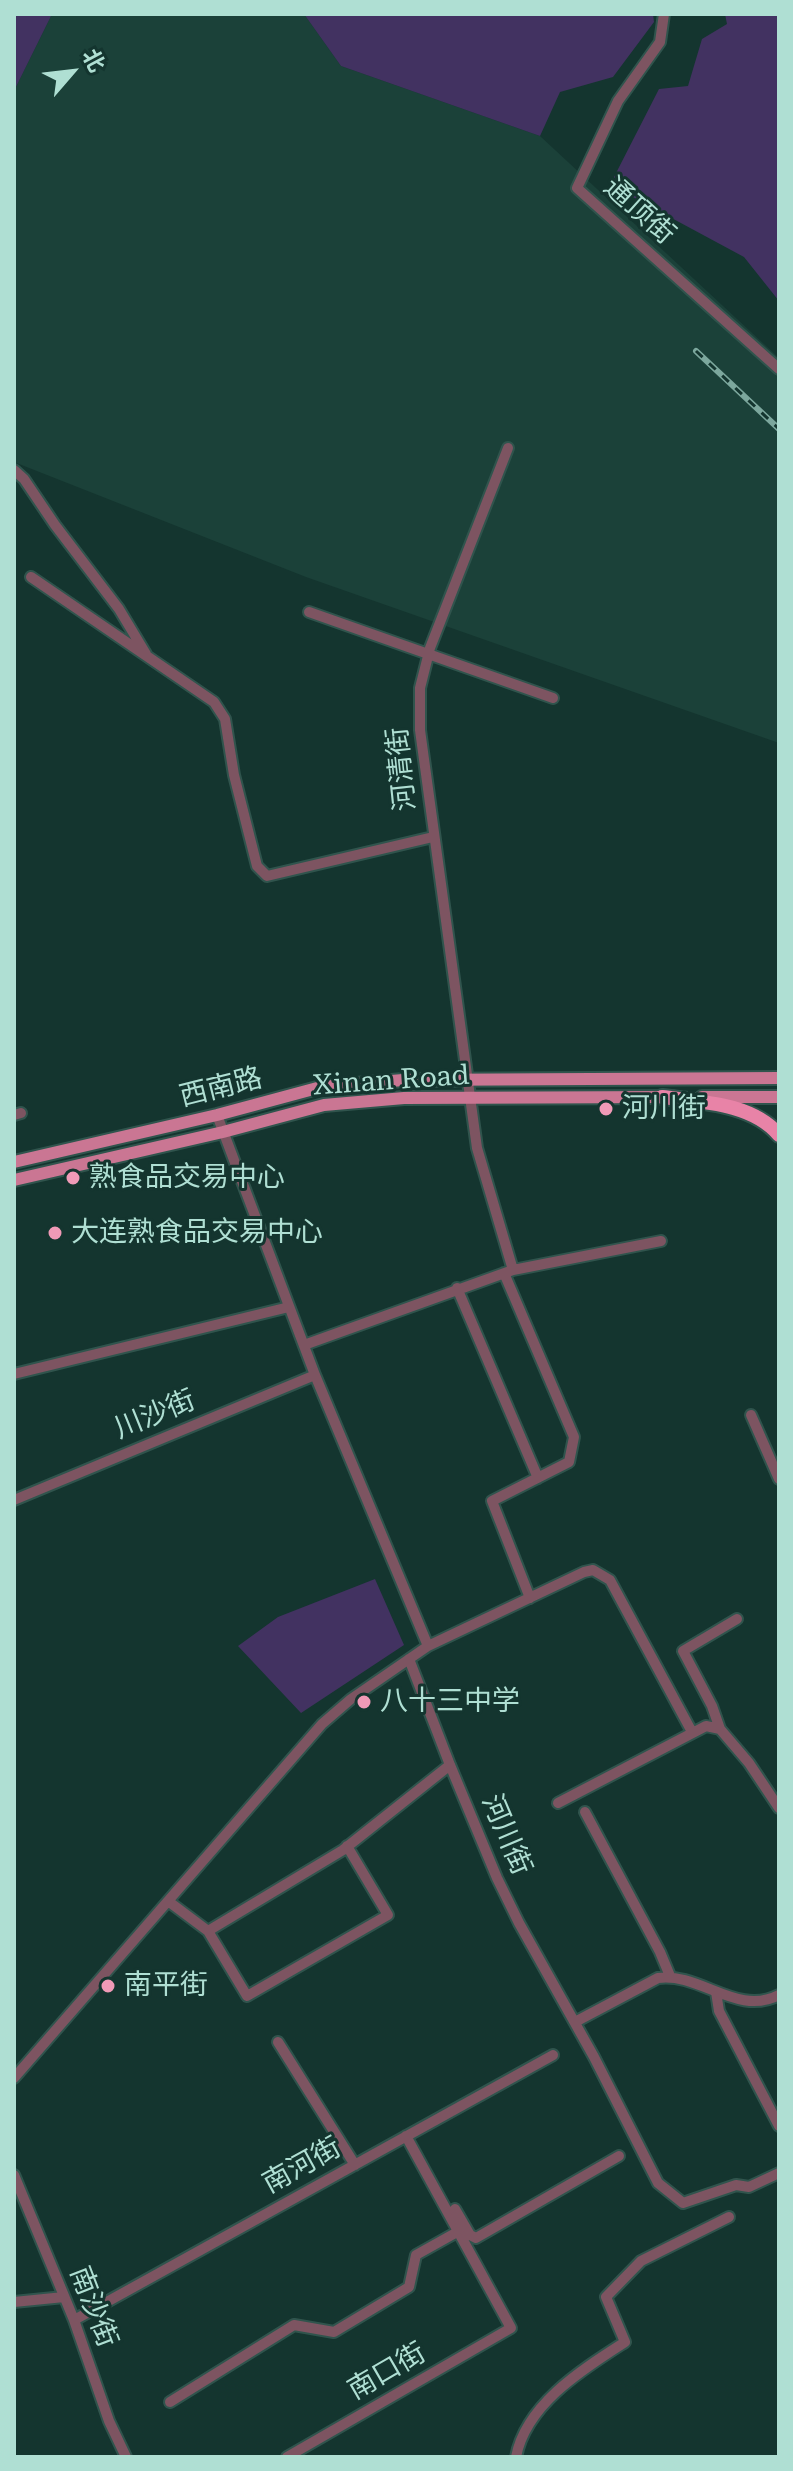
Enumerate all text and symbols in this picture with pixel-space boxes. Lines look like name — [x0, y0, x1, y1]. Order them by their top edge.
north arrow — [32, 32, 112, 112]
text: 北 — [77, 45, 110, 76]
street label: 通顶街 — [597, 170, 681, 252]
street label: 河清街 — [381, 725, 423, 813]
street label: Xinan Road — [312, 1059, 470, 1103]
street label: 西南路 — [176, 1062, 266, 1114]
place label: 河川街 — [622, 1092, 706, 1126]
marker: 河川街 — [597, 1100, 615, 1118]
place label: 熟食品交易中心 — [89, 1161, 285, 1195]
marker: 熟食品交易中心 — [64, 1169, 82, 1187]
place label: 大连熟食品交易中心 — [71, 1216, 323, 1250]
marker: 大连熟食品交易中心 — [46, 1224, 64, 1242]
street label: 川沙街 — [110, 1384, 200, 1446]
place label: 八十三中学 — [380, 1685, 520, 1719]
marker: 八十三中学 — [355, 1693, 373, 1711]
street label: 河川街 — [474, 1790, 538, 1880]
place label: 南平街 — [124, 1969, 208, 2003]
marker: 南平街 — [99, 1977, 117, 1995]
street label: 南河街 — [257, 2131, 347, 2201]
street label: 南沙街 — [62, 2262, 124, 2352]
street label: 南口街 — [342, 2336, 432, 2408]

